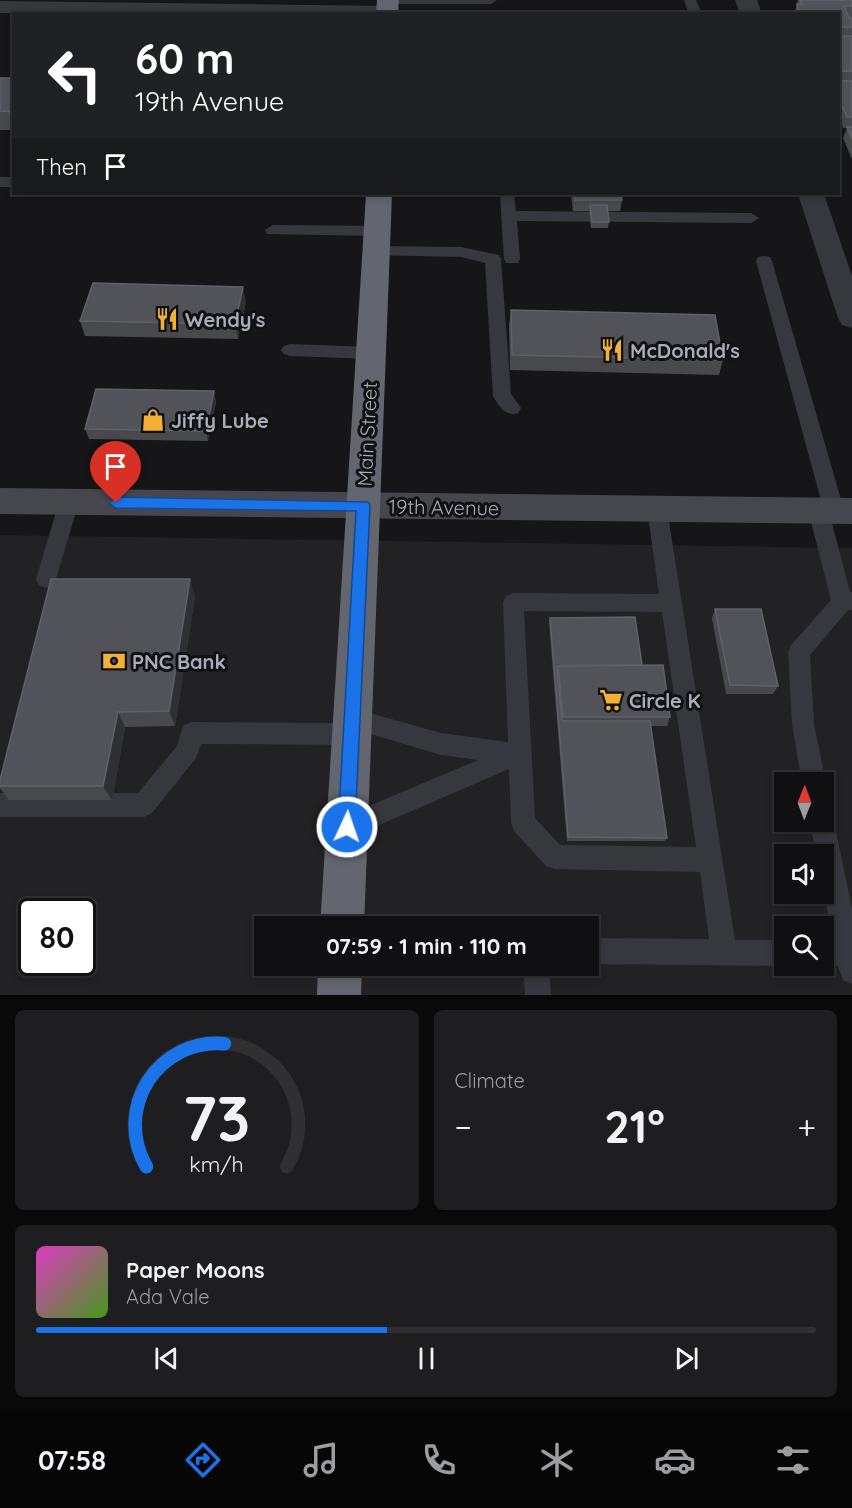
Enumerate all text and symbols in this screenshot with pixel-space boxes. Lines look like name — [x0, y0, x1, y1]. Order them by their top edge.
text: 60 m — [135, 32, 235, 85]
icon: left — [36, 36, 114, 114]
text: 19th Avenue — [135, 84, 284, 118]
icon: arrive — [99, 150, 132, 183]
text: Then — [36, 153, 87, 181]
restaurant icon: Wendy's — [154, 306, 180, 332]
place label: Wendy's — [185, 307, 265, 332]
restaurant icon: McDonald's — [599, 337, 625, 363]
place label: McDonald's — [630, 338, 740, 363]
street label: Main Street — [352, 381, 382, 487]
shop icon: Jiffy Lube — [140, 407, 166, 433]
place label: Jiffy Lube — [171, 408, 269, 433]
pin — [90, 441, 141, 503]
icon: arrive — [99, 450, 132, 483]
street label: 19th Avenue — [389, 494, 499, 520]
bank icon: PNC Bank — [101, 648, 127, 674]
place label: PNC Bank — [132, 649, 226, 674]
supermarket icon: Circle K — [598, 687, 624, 713]
place label: Circle K — [629, 688, 701, 713]
north arrow — [774, 772, 834, 832]
map controls — [774, 772, 834, 976]
position arrow — [315, 795, 379, 859]
button: sound — [774, 844, 834, 904]
speed limit sign: 80 — [18, 898, 96, 976]
button: search — [774, 916, 834, 976]
text: 07:59 · 1 min · 110 m — [326, 932, 527, 960]
text: Climate — [455, 1068, 525, 1093]
text: 73 — [183, 1079, 251, 1157]
text: 21° — [604, 1098, 665, 1154]
text: − — [455, 1106, 472, 1147]
text: + — [797, 1106, 816, 1147]
text: km/h — [190, 1151, 244, 1177]
text: Paper Moons — [126, 1256, 265, 1284]
text: Ada Vale — [126, 1284, 210, 1309]
icon: previous — [150, 1342, 183, 1375]
icon: pause — [410, 1342, 443, 1375]
icon: next — [670, 1342, 703, 1375]
icon: directions — [182, 1439, 224, 1481]
icon: music — [300, 1439, 342, 1481]
icon: phone — [418, 1439, 460, 1481]
icon: climate — [536, 1439, 578, 1481]
icon: car — [654, 1439, 696, 1481]
icon: filters — [772, 1439, 814, 1481]
text: 07:58 — [38, 1443, 106, 1477]

